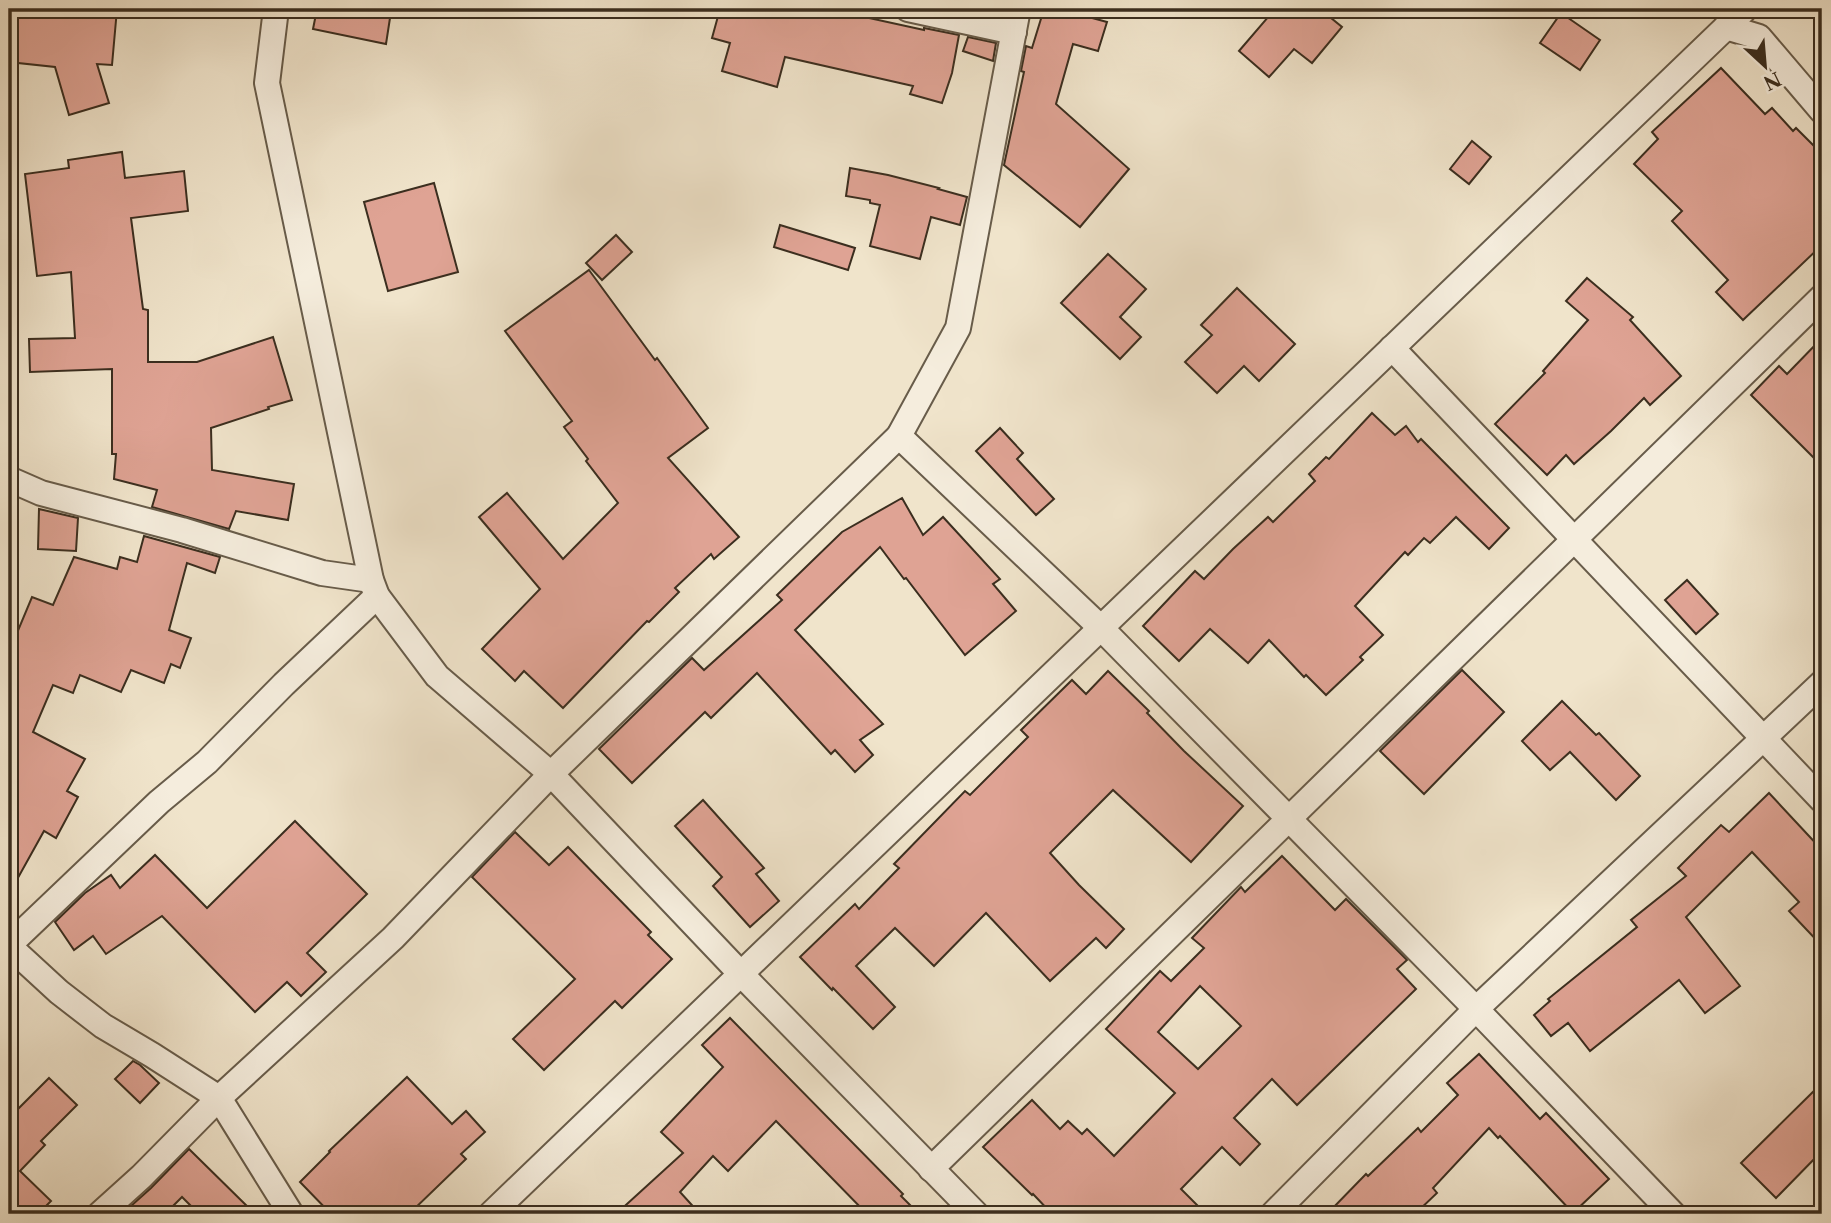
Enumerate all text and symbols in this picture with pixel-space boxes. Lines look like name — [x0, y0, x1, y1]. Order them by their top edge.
north arrow — [1730, 32, 1800, 102]
text: N — [1760, 67, 1785, 95]

